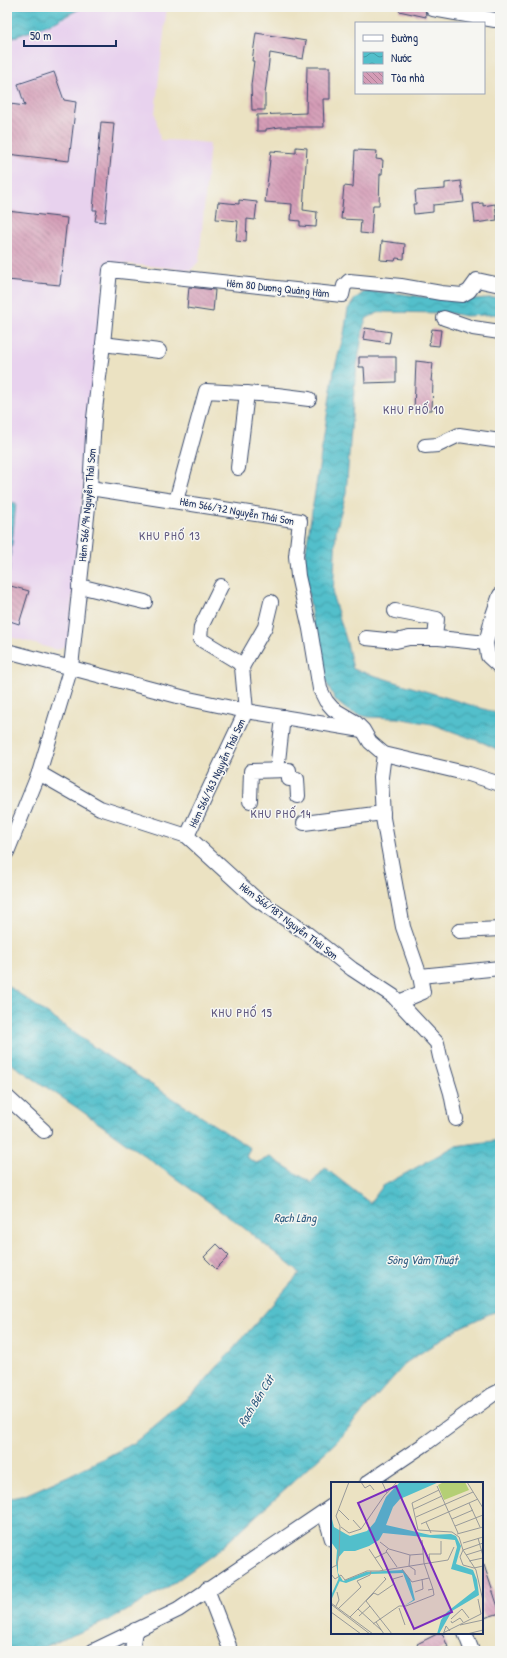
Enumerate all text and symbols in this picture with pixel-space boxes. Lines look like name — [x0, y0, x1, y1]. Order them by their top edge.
scale bar — [24, 22, 116, 48]
legend — [355, 22, 485, 94]
text: 50 m — [30, 27, 51, 44]
text: Đường — [391, 29, 418, 46]
text: Nước — [391, 49, 412, 66]
text: Tòa nhà — [391, 69, 424, 86]
street label: Hẻm 80 Dương Quảng Hàm — [226, 276, 331, 300]
district label: KHU PHỐ 10 — [383, 401, 445, 418]
street label: Hẻm 566/94 Nguyễn Thái Sơn — [75, 448, 99, 562]
street label: Hẻm 566/72 Nguyễn Thái Sơn — [179, 494, 295, 528]
district label: KHU PHỐ 13 — [139, 527, 201, 544]
street label: Hẻm 566/163 Nguyễn Thái Sơn — [186, 716, 248, 830]
district label: KHU PHỐ 14 — [251, 805, 311, 822]
street label: Hẻm 566/187 Nguyễn Thái Sơn — [237, 879, 341, 963]
district label: KHU PHỐ 15 — [211, 1004, 273, 1021]
water label: Rạch Lăng — [274, 1209, 317, 1226]
water label: Sông Vàm Thuật — [387, 1251, 459, 1268]
water label: Rạch Bến Cát — [233, 1370, 279, 1429]
inset map — [331, 1482, 483, 1634]

